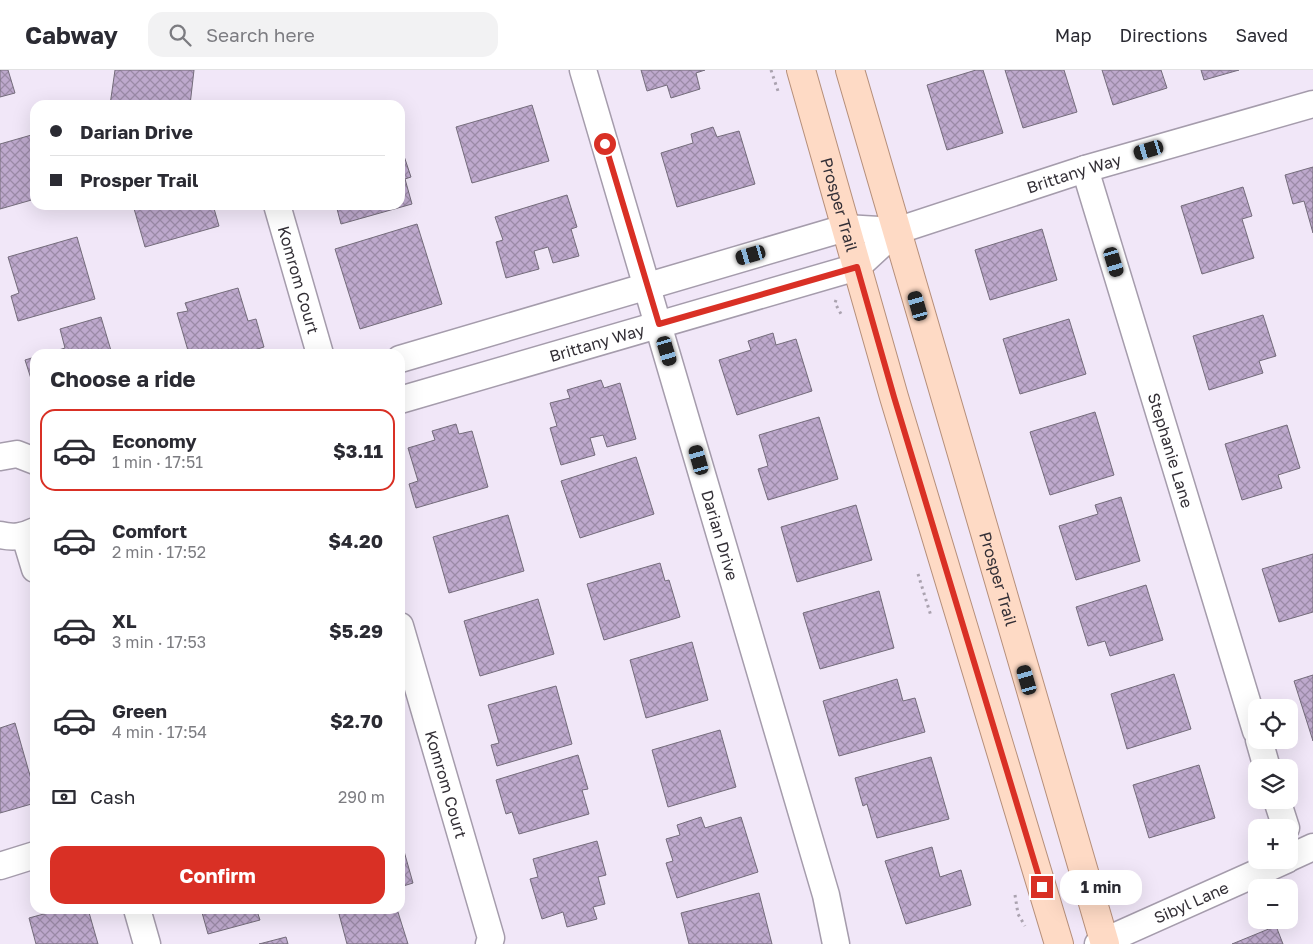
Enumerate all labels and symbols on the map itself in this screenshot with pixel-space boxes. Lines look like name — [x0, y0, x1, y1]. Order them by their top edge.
route start — [594, 133, 616, 155]
car — [1132, 138, 1165, 162]
street label: Brittany Way — [1024, 149, 1123, 197]
street label: Prosper Trail — [816, 155, 862, 254]
street label: Komrom Court — [274, 224, 324, 336]
car — [734, 244, 767, 266]
car — [1102, 245, 1125, 279]
car — [906, 290, 929, 322]
street label: Brittany Way — [547, 319, 647, 366]
car — [655, 334, 678, 368]
street label: Stephanie Lane — [1144, 390, 1198, 510]
car — [687, 444, 710, 476]
street label: Darian Drive — [697, 488, 743, 583]
street label: Prosper Trail — [975, 529, 1022, 628]
car — [1015, 664, 1038, 696]
street label: Komrom Court — [421, 728, 471, 841]
callout: 1 min — [1060, 870, 1142, 904]
route end — [1031, 876, 1053, 898]
street label: Sibyl Lane — [1151, 877, 1232, 928]

